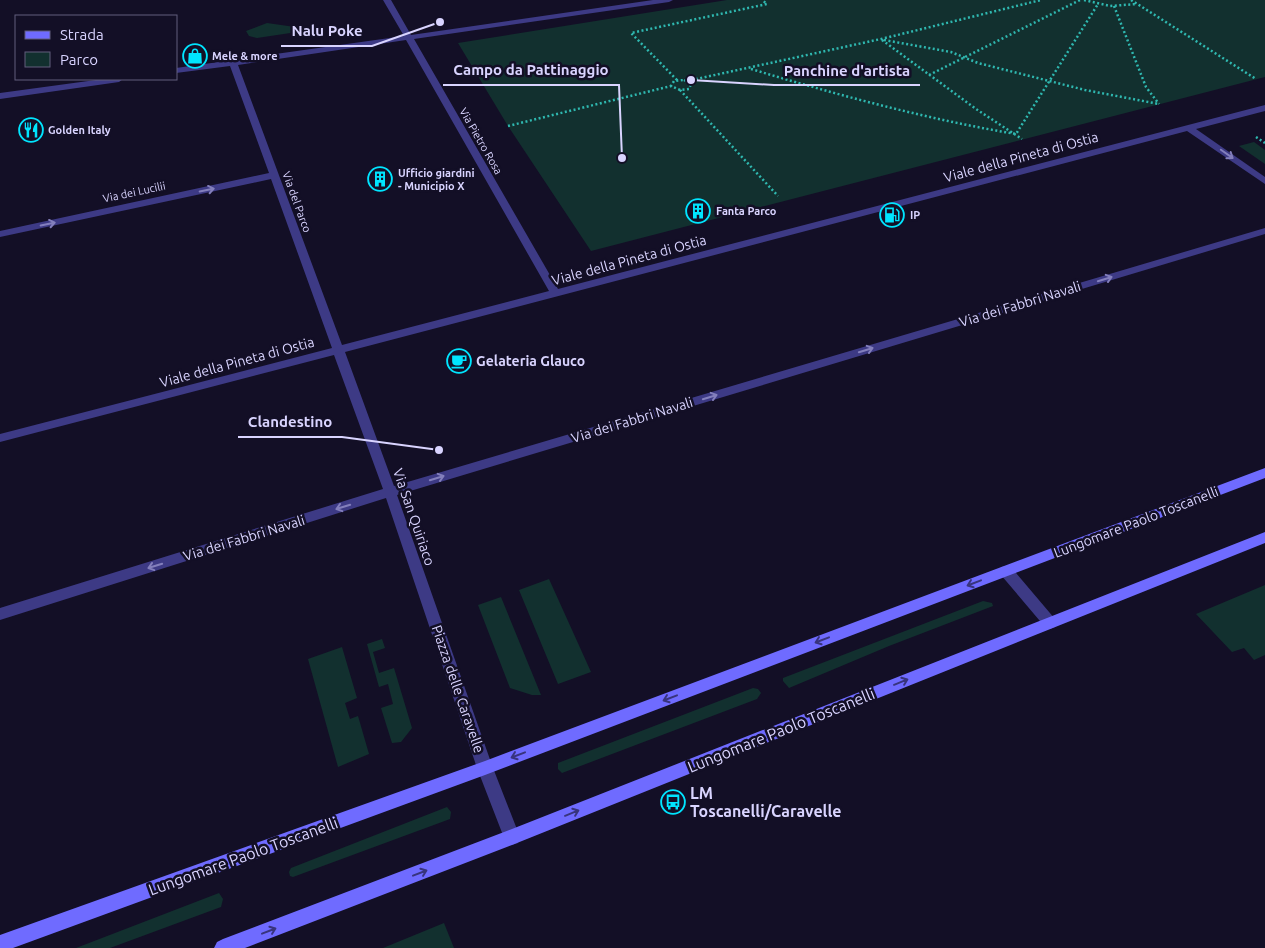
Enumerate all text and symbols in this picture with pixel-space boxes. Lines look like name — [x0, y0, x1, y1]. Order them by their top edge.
legend — [15, 15, 178, 80]
callout: Nalu Poke — [281, 16, 372, 46]
text: Nalu Poke — [291, 22, 363, 39]
text: Strada — [60, 26, 104, 43]
shop icon: Mele & more — [182, 43, 208, 69]
place label: Mele & more — [212, 50, 278, 62]
text: Parco — [60, 51, 98, 68]
callout: Campo da Pattinaggio — [443, 55, 619, 85]
callout: Panchine d'artista — [774, 55, 920, 85]
text: Campo da Pattinaggio — [453, 61, 609, 78]
text: Panchine d'artista — [784, 62, 910, 79]
street label: Via Pietro Rosa — [457, 106, 505, 176]
restaurant icon: Golden Italy — [18, 117, 44, 143]
place label: Golden Italy — [48, 124, 111, 136]
street label: Viale della Pineta di Ostia — [942, 129, 1100, 185]
one-way arrow — [1220, 149, 1234, 159]
building icon: Ufficio giardini - Municipio X — [367, 166, 393, 192]
place label: Ufficio giardini - Municipio X — [398, 167, 475, 192]
street label: Via del Parco — [280, 170, 314, 234]
street label: Via dei Lucilii — [102, 180, 166, 204]
one-way arrow — [198, 184, 214, 194]
building icon: Fanta Parco — [685, 198, 711, 224]
fuel station icon: IP — [879, 202, 905, 228]
place label: Fanta Parco — [716, 205, 777, 217]
place label: IP — [910, 209, 920, 221]
one-way arrow — [39, 218, 55, 228]
street label: Viale della Pineta di Ostia — [550, 232, 708, 288]
one-way arrow — [1097, 274, 1113, 284]
street label: Via dei Fabbri Navali — [957, 278, 1083, 330]
street label: Viale della Pineta di Ostia — [158, 334, 316, 390]
one-way arrow — [857, 345, 873, 355]
cafe icon: Gelateria Glauco — [446, 348, 472, 374]
place label: Gelateria Glauco — [476, 353, 585, 369]
one-way arrow — [701, 391, 717, 401]
street label: Via dei Fabbri Navali — [569, 394, 695, 446]
callout: Clandestino — [238, 407, 342, 437]
text: Clandestino — [248, 413, 332, 430]
street label: Via San Quiriaco — [390, 466, 438, 568]
one-way arrow — [428, 473, 444, 483]
street label: Lungomare Paolo Toscanelli — [1051, 483, 1221, 561]
one-way arrow — [336, 502, 352, 512]
street label: Via dei Fabbri Navali — [181, 512, 307, 564]
one-way arrow — [147, 561, 163, 571]
one-way arrow — [967, 579, 982, 588]
street label: Piazza delle Caravelle — [429, 623, 487, 755]
one-way arrow — [815, 636, 830, 646]
one-way arrow — [893, 677, 909, 686]
street label: Lungomare Paolo Toscanelli — [685, 684, 877, 776]
one-way arrow — [663, 694, 678, 703]
one-way arrow — [511, 751, 526, 760]
place label: LM Toscanelli/Caravelle — [690, 784, 842, 820]
bus stop icon: LM Toscanelli/Caravelle — [660, 789, 686, 815]
one-way arrow — [564, 808, 579, 818]
street label: Lungomare Paolo Toscanelli — [146, 813, 340, 899]
one-way arrow — [413, 867, 428, 876]
one-way arrow — [261, 925, 276, 934]

